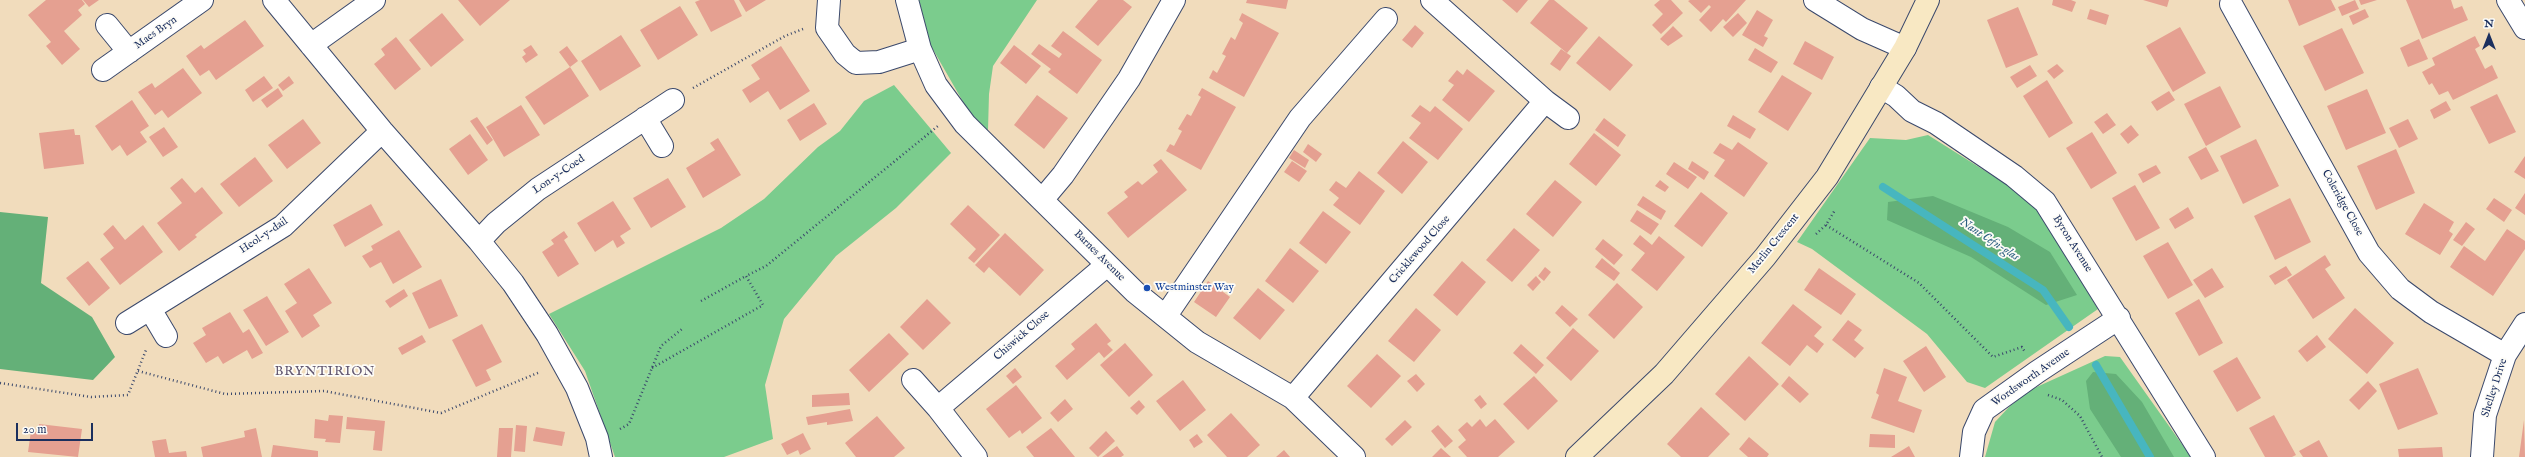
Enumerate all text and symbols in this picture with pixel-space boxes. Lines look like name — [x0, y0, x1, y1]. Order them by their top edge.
street label: Maes Bryn — [132, 14, 180, 52]
north arrow — [2469, 16, 2509, 56]
text: N — [2484, 17, 2494, 31]
street label: Lon-y-Coed — [530, 153, 588, 197]
street label: Coleridge Close — [2318, 168, 2366, 238]
street label: Merlin Crescent — [1746, 211, 1802, 277]
street label: Cricklewood Close — [1387, 213, 1453, 287]
street label: Byron Avenue — [2049, 213, 2095, 275]
street label: Heol-y-dail — [237, 215, 291, 257]
water label: Nant Cefn-glas — [1957, 216, 2021, 264]
street label: Barnes Avenue — [1071, 228, 1127, 284]
place label: Westminster Way — [1155, 281, 1234, 295]
marker: Westminster Way — [1142, 283, 1152, 293]
street label: Chiswick Close — [992, 308, 1052, 364]
street label: Wordsworth Avenue — [1989, 346, 2073, 410]
street label: Shelley Drive — [2479, 357, 2511, 419]
district label: BRYNTIRION — [275, 364, 375, 380]
scale bar — [18, 415, 95, 441]
text: 20 m — [23, 422, 46, 437]

